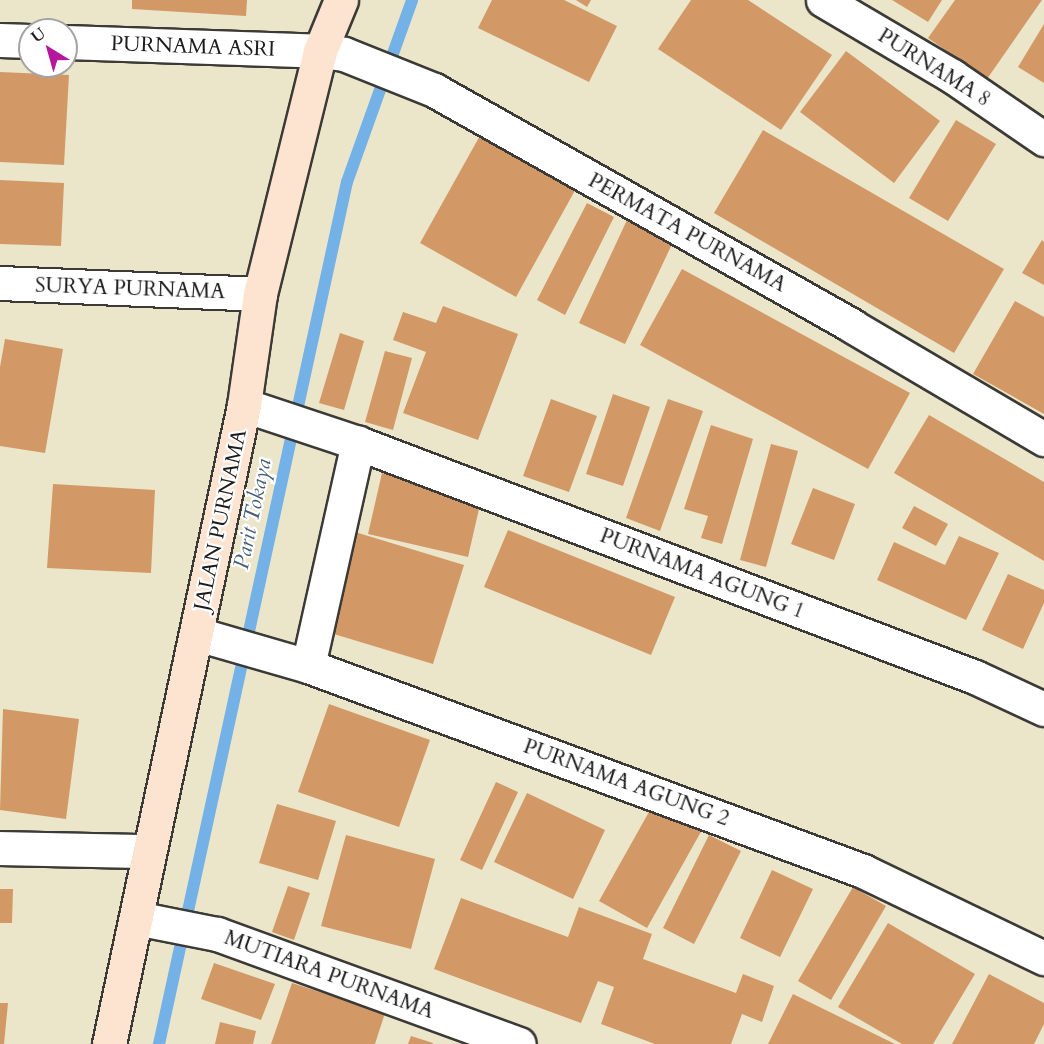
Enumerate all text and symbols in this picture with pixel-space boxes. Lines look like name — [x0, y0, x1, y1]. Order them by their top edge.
north arrow — [18, 18, 78, 78]
text: U — [27, 23, 50, 48]
street label: PURNAMA 8 — [873, 23, 995, 113]
street label: PURNAMA ASRI — [110, 32, 276, 62]
street label: PERMATA PURNAMA — [584, 168, 790, 298]
street label: SURYA PURNAMA — [35, 273, 225, 305]
street label: JALAN PURNAMA — [189, 427, 253, 613]
water label: Parit Tokaya — [228, 456, 278, 572]
street label: PURNAMA AGUNG 1 — [596, 523, 808, 625]
street label: PURNAMA AGUNG 2 — [520, 734, 732, 832]
street label: MUTIARA PURNAMA — [221, 925, 437, 1025]

